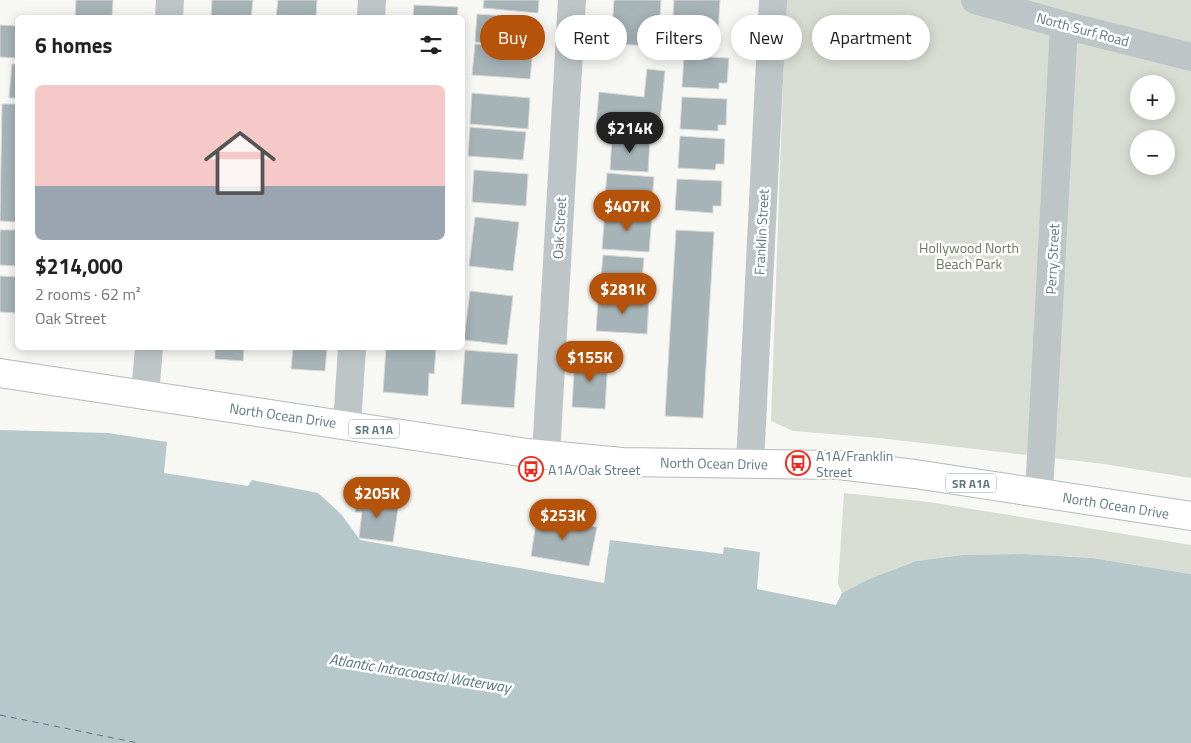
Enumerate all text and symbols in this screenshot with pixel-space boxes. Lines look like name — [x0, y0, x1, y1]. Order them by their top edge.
street label: North Surf Road — [1034, 7, 1132, 51]
chip: Buy — [480, 15, 545, 60]
chip: Rent — [555, 15, 627, 60]
chip: Filters — [637, 15, 721, 60]
chip: New — [731, 15, 802, 60]
chip: Apartment — [812, 15, 930, 60]
text: 6 homes — [35, 29, 112, 61]
icon: filters — [417, 31, 445, 59]
map controls — [1130, 75, 1175, 175]
button: + — [1130, 75, 1175, 120]
pin: $214K — [595, 112, 665, 154]
text: $214K — [607, 116, 653, 140]
icon: home — [195, 118, 285, 208]
button: − — [1130, 130, 1175, 175]
street label: Franklin Street — [748, 188, 774, 276]
pin: $407K — [592, 190, 662, 232]
text: $407K — [604, 194, 650, 218]
street label: Oak Street — [547, 196, 571, 260]
street label: Perry Street — [1040, 223, 1064, 295]
park label: Hollywood North Beach Park — [919, 237, 1019, 274]
text: $214,000 — [35, 250, 123, 282]
pin: $281K — [588, 272, 658, 315]
text: $281K — [600, 277, 646, 301]
text: 2 rooms · 62 m² — [35, 282, 140, 306]
text: Oak Street — [35, 306, 106, 330]
pin: $155K — [555, 340, 625, 383]
text: $155K — [567, 345, 613, 369]
street label: North Ocean Drive — [228, 397, 338, 433]
road number: SR A1A — [349, 419, 399, 438]
place label: A1A/Franklin Street — [816, 445, 893, 482]
bus stop icon: A1A/Franklin Street — [785, 450, 811, 476]
street label: North Ocean Drive — [660, 452, 768, 474]
bus stop icon: A1A/Oak Street — [518, 456, 544, 482]
place label: A1A/Oak Street — [548, 459, 640, 480]
road number: SR A1A — [946, 473, 996, 492]
pin: $205K — [342, 476, 412, 519]
text: $205K — [354, 481, 400, 505]
street label: North Ocean Drive — [1061, 486, 1171, 524]
pin: $253K — [528, 498, 598, 541]
text: $253K — [540, 503, 586, 527]
water label: Atlantic Intracoastal Waterway — [328, 647, 514, 699]

